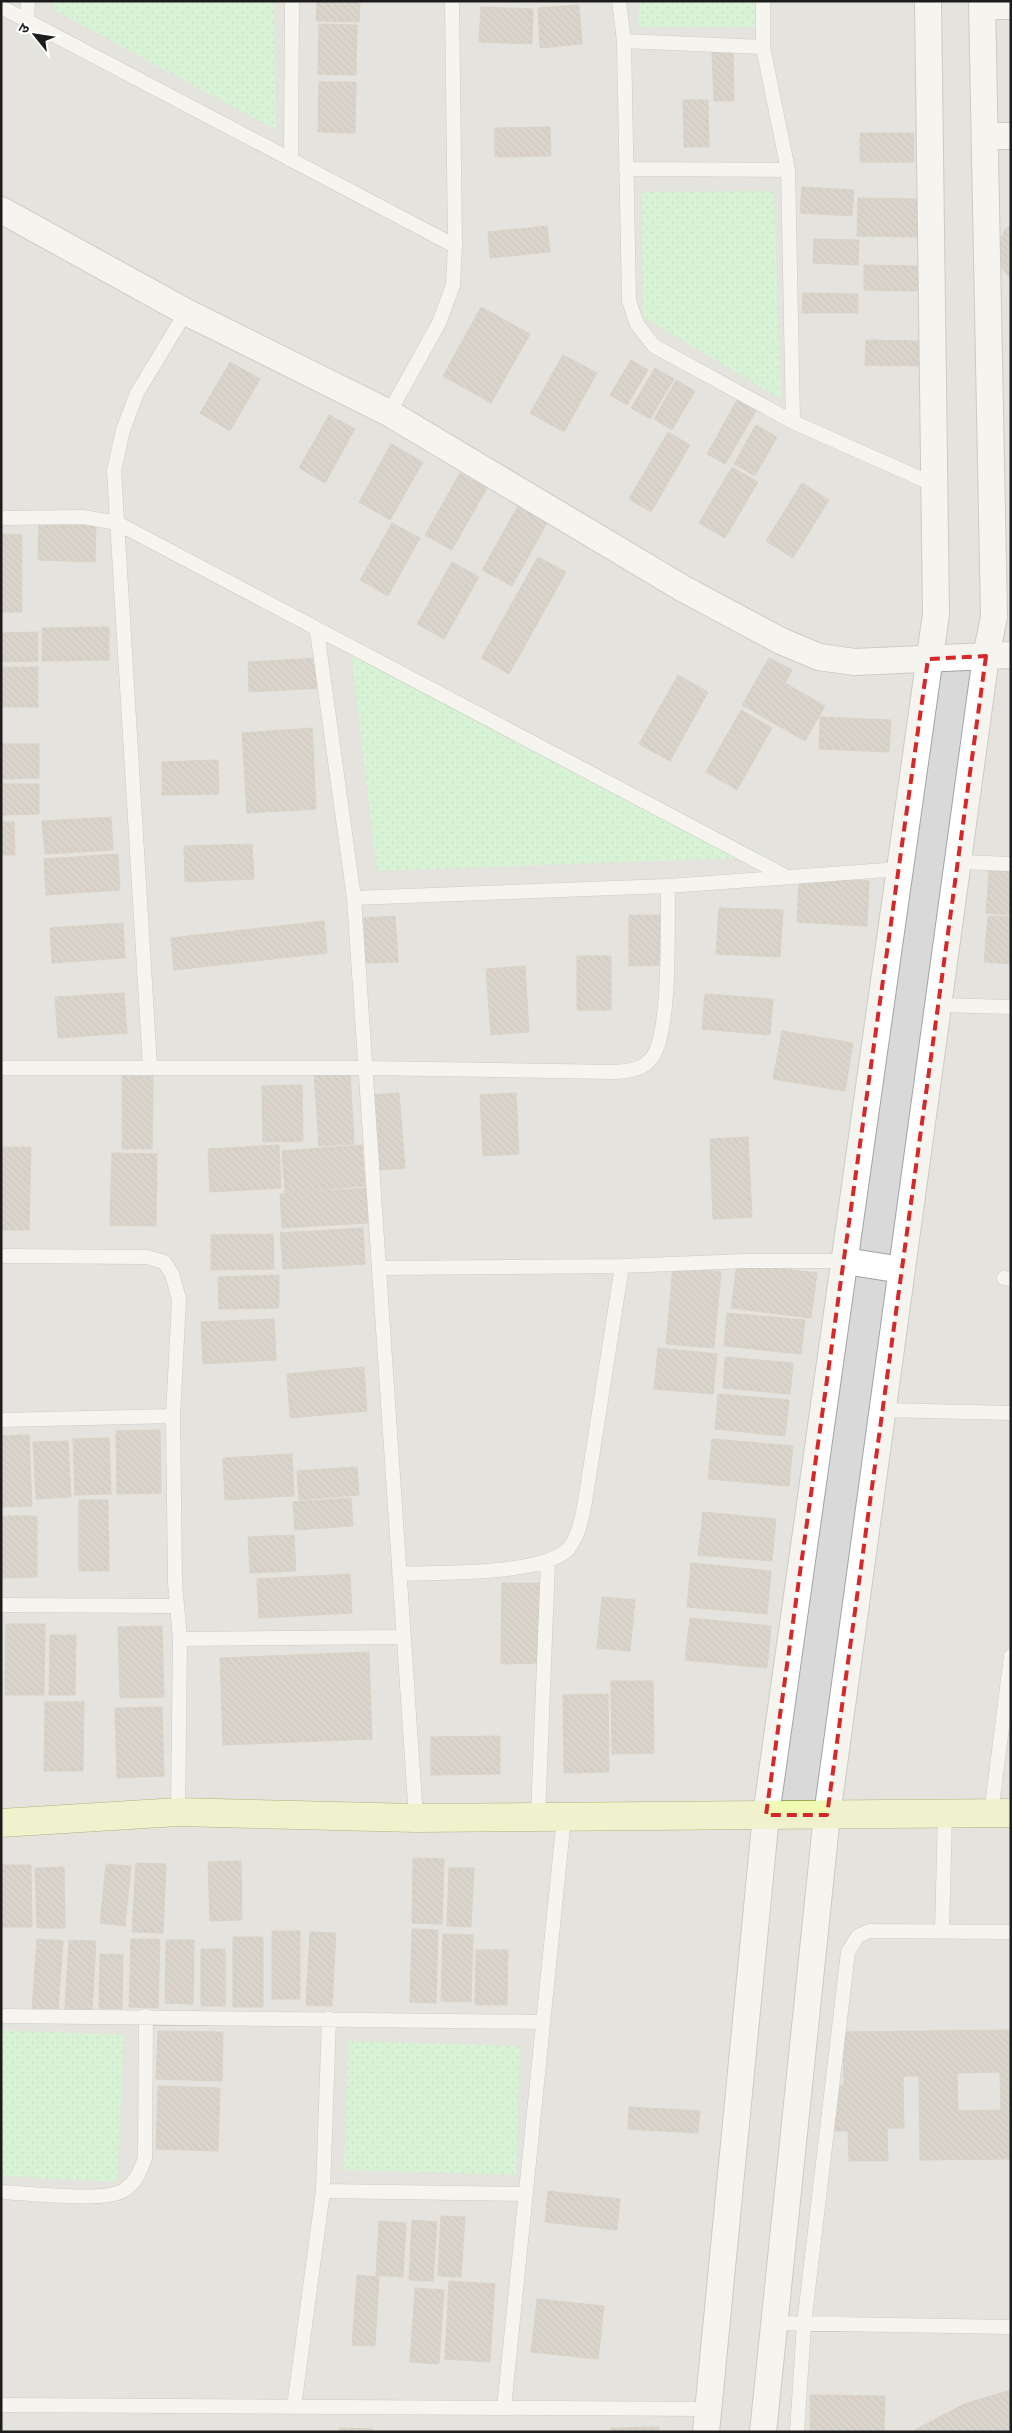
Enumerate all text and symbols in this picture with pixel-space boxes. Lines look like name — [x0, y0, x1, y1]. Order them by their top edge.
north arrow — [10, 10, 60, 60]
text: उ — [15, 20, 34, 37]

